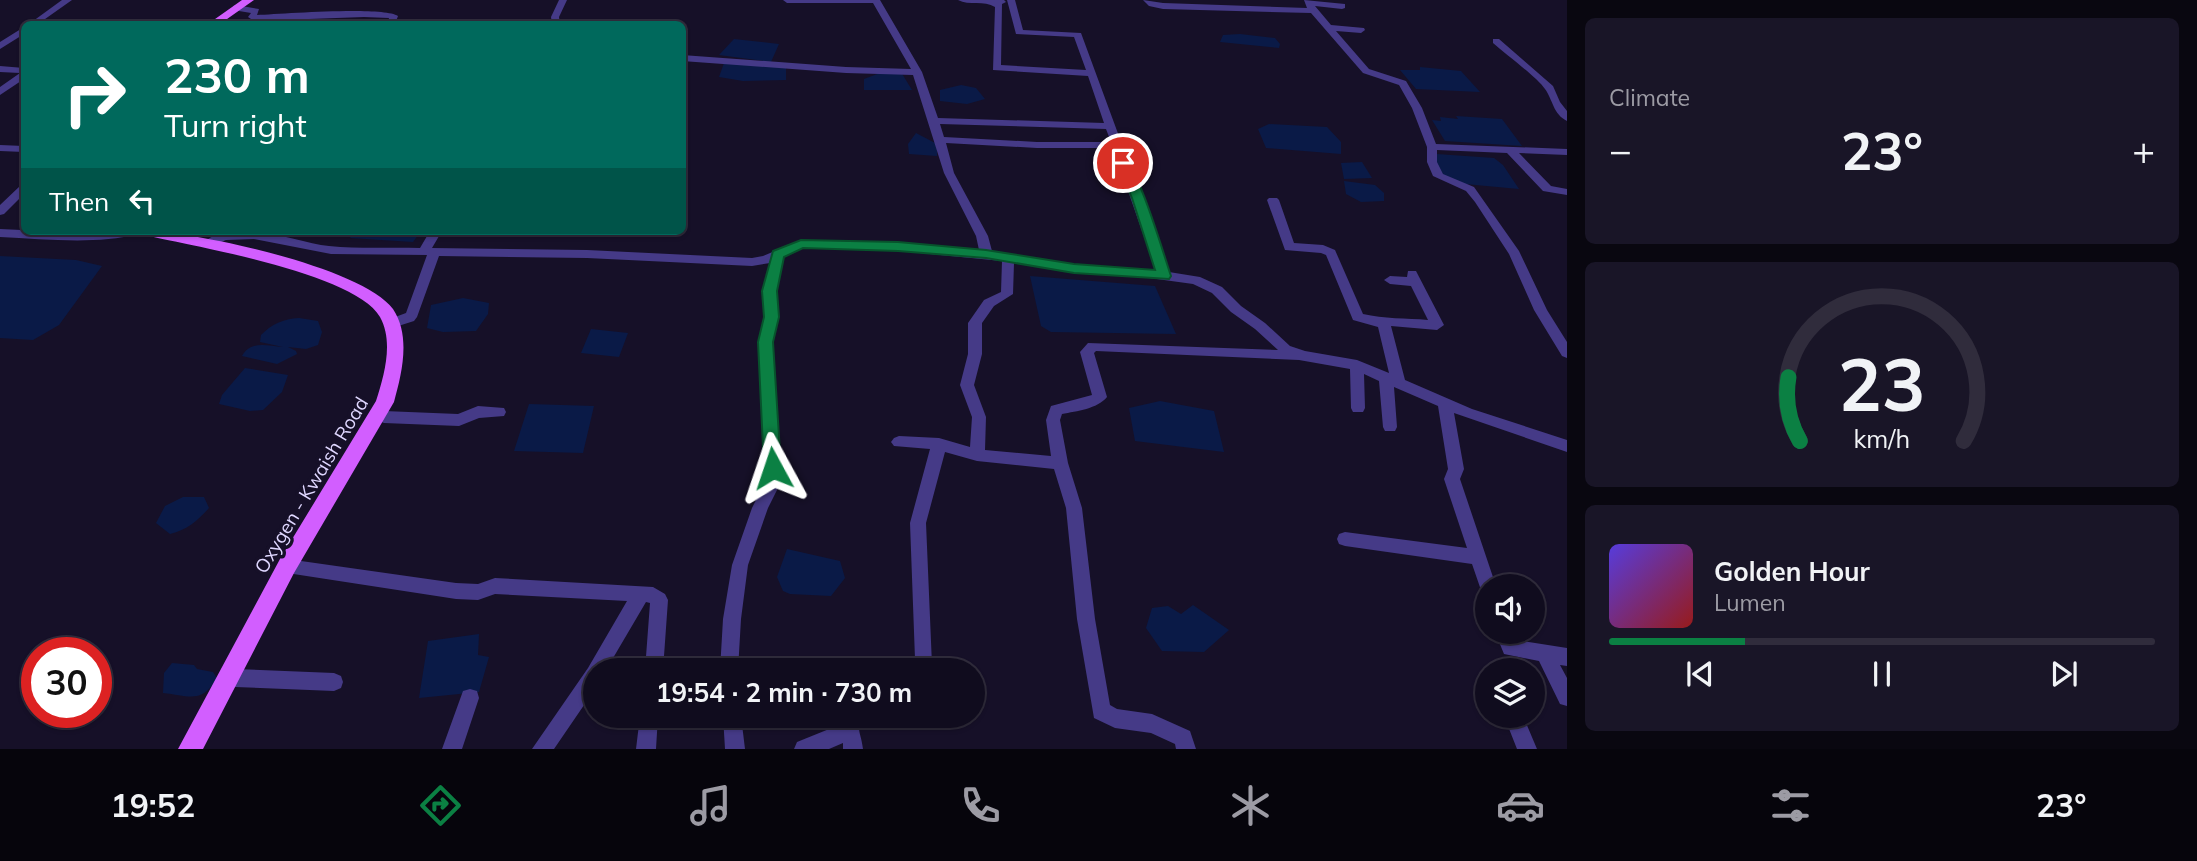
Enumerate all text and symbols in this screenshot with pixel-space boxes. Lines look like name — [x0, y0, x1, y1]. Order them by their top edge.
text: 230 m — [164, 44, 310, 105]
icon: right — [49, 49, 140, 140]
text: Climate — [1609, 83, 1690, 112]
text: Turn right — [164, 105, 307, 145]
text: 23° — [1841, 118, 1923, 183]
text: − — [1609, 126, 1632, 174]
text: + — [2132, 126, 2155, 174]
pin — [1093, 133, 1153, 193]
icon: arrive — [1104, 144, 1142, 182]
icon: left — [123, 182, 161, 220]
text: Then — [49, 185, 109, 218]
text: 23 — [1838, 338, 1926, 429]
street label: Oxygen - Kwaish Road — [249, 392, 373, 578]
text: km/h — [1854, 422, 1910, 453]
position arrow — [736, 431, 810, 505]
text: Golden Hour — [1714, 555, 1870, 588]
map controls — [1475, 574, 1545, 728]
button: sound — [1475, 574, 1545, 644]
text: Lumen — [1714, 588, 1786, 617]
speed limit sign: 30 — [21, 637, 112, 728]
icon: previous — [1681, 655, 1719, 693]
icon: pause — [1863, 655, 1901, 693]
icon: next — [2045, 655, 2083, 693]
button: layers — [1475, 658, 1545, 728]
text: 19:54 · 2 min · 730 m — [656, 676, 912, 709]
icon: directions — [416, 781, 465, 830]
icon: music — [686, 781, 735, 830]
icon: phone — [956, 781, 1005, 830]
icon: climate — [1226, 781, 1275, 830]
icon: car — [1496, 781, 1545, 830]
icon: filters — [1766, 781, 1815, 830]
text: 19:52 — [110, 785, 195, 825]
text: 23° — [2036, 785, 2086, 825]

